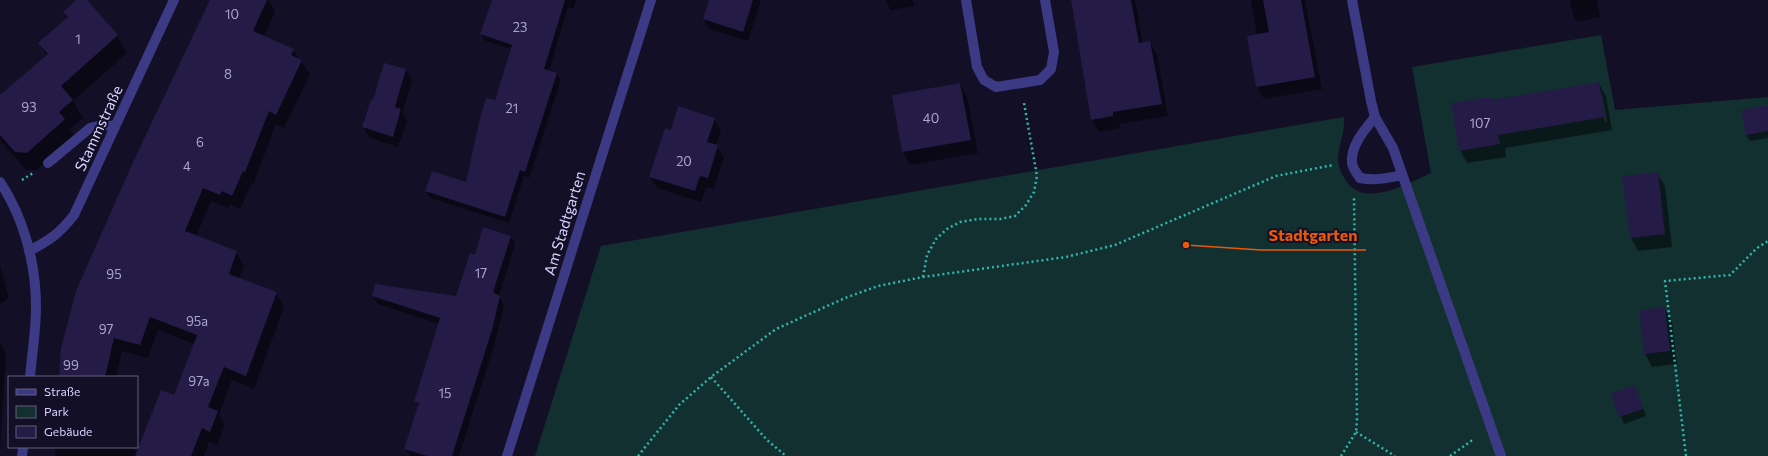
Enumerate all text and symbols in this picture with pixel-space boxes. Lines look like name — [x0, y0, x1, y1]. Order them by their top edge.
house number: 10 — [225, 6, 239, 22]
house number: 23 — [513, 19, 527, 35]
house number: 1 — [75, 31, 81, 47]
house number: 8 — [224, 66, 232, 82]
street label: Stammstraße — [70, 82, 126, 174]
house number: 93 — [21, 99, 37, 115]
house number: 21 — [506, 100, 518, 116]
house number: 40 — [923, 110, 939, 126]
house number: 107 — [1470, 115, 1491, 131]
house number: 6 — [196, 134, 204, 150]
house number: 20 — [676, 153, 692, 169]
house number: 4 — [183, 158, 191, 174]
street label: Am Stadtgarten — [540, 169, 588, 277]
callout: Stadtgarten — [1261, 222, 1366, 250]
text: Stadtgarten — [1269, 225, 1357, 244]
house number: 17 — [475, 265, 487, 281]
house number: 95 — [106, 266, 122, 282]
house number: 95a — [186, 313, 208, 329]
house number: 97 — [99, 321, 113, 337]
house number: 99 — [63, 357, 79, 373]
house number: 97a — [188, 373, 210, 389]
legend — [8, 376, 138, 448]
text: Straße — [44, 384, 80, 398]
house number: 15 — [438, 385, 452, 401]
text: Park — [44, 404, 70, 418]
text: Gebäude — [44, 424, 92, 438]

